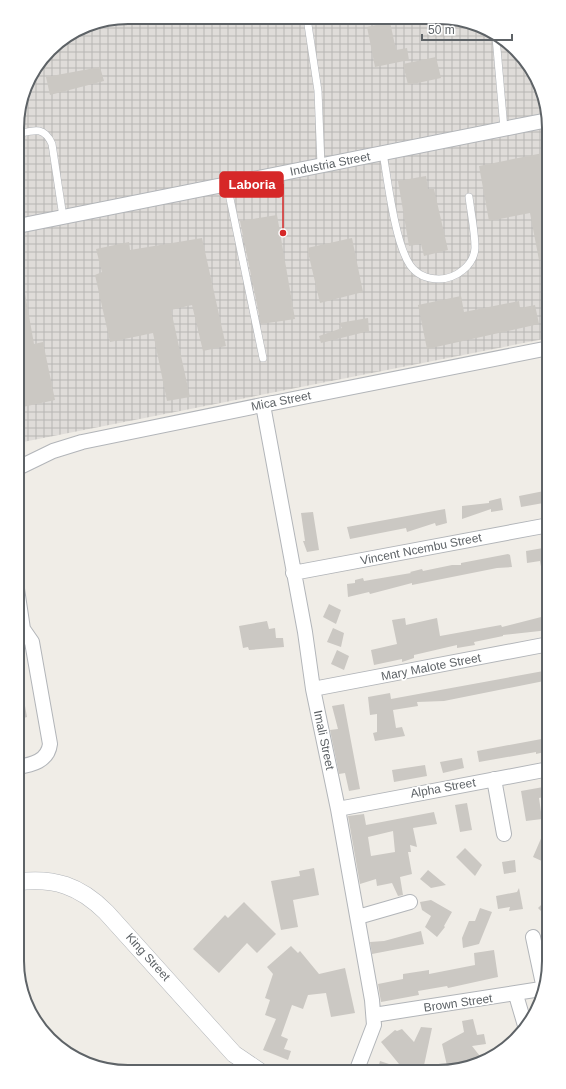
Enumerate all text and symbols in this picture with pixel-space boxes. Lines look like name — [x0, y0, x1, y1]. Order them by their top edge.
scale bar — [422, 16, 512, 42]
text: 50 m — [428, 23, 455, 37]
street label: Industria Street — [289, 149, 372, 179]
callout: Laboria — [220, 172, 283, 197]
text: Laboria — [229, 177, 276, 192]
street label: Mica Street — [250, 388, 313, 414]
street label: Vincent Ncembu Street — [359, 530, 483, 568]
street label: Mary Malote Street — [380, 650, 483, 684]
street label: Imali Street — [311, 709, 337, 772]
street label: Alpha Street — [409, 775, 477, 801]
street label: King Street — [123, 930, 174, 984]
street label: Brown Street — [423, 991, 494, 1015]

